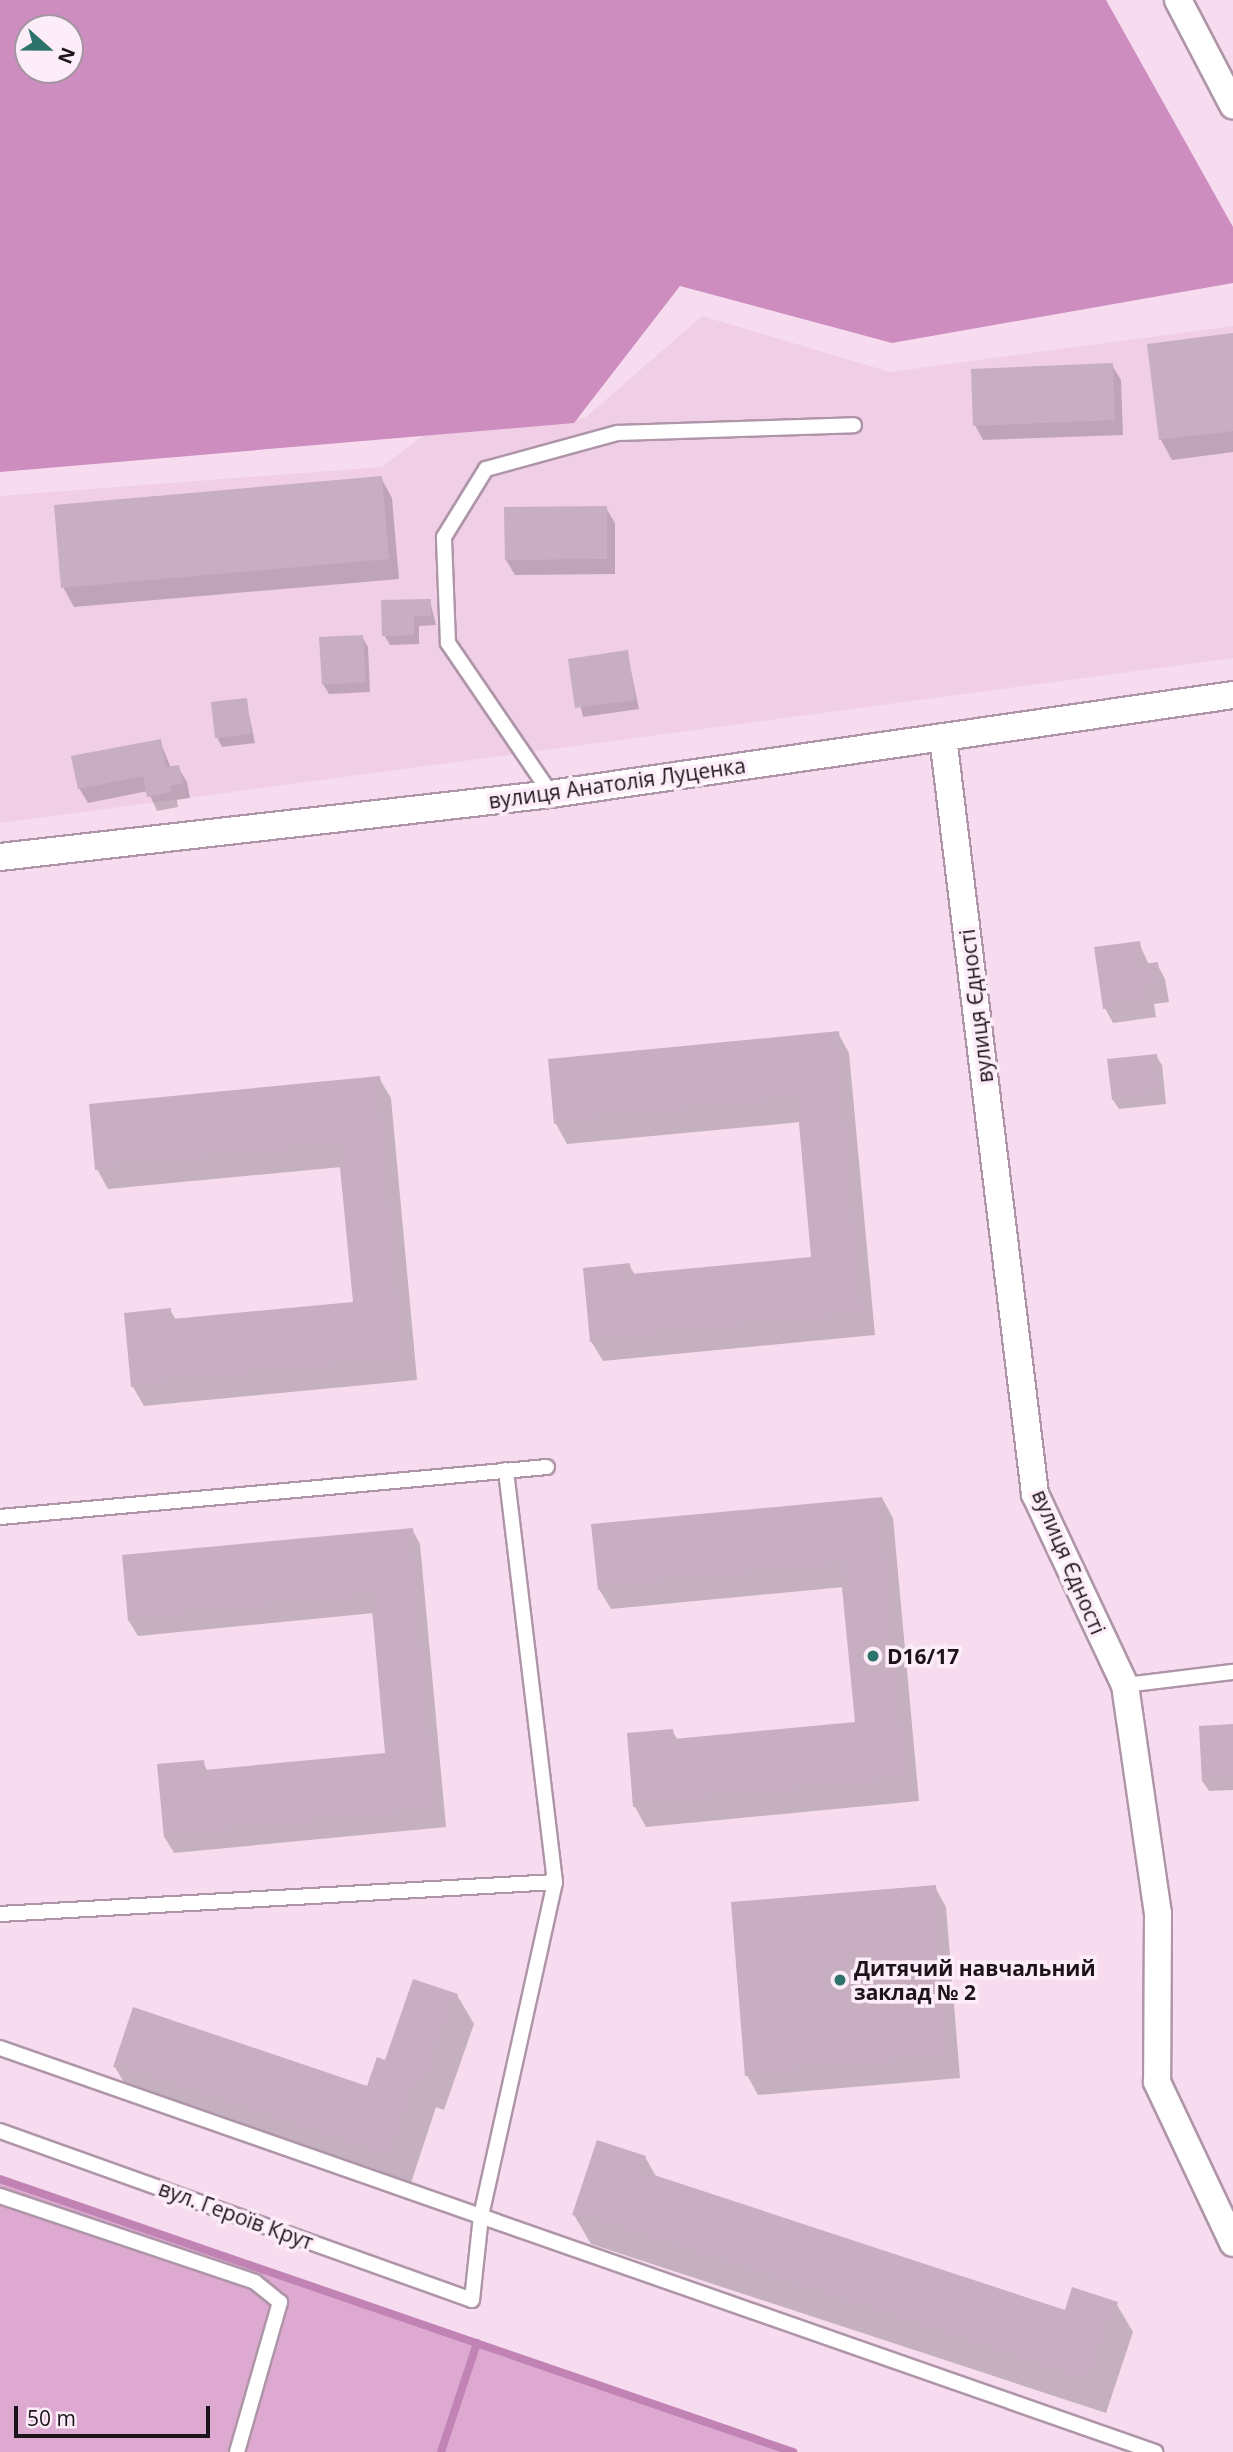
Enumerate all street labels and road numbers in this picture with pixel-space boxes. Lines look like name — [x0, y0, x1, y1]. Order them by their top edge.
street label: вулиця Анатолія Луценка — [487, 752, 747, 814]
street label: вулиця Єдності — [954, 928, 998, 1084]
street label: вулиця Єдності — [1027, 1486, 1111, 1638]
street label: вул. Героїв Крут — [155, 2175, 317, 2255]

